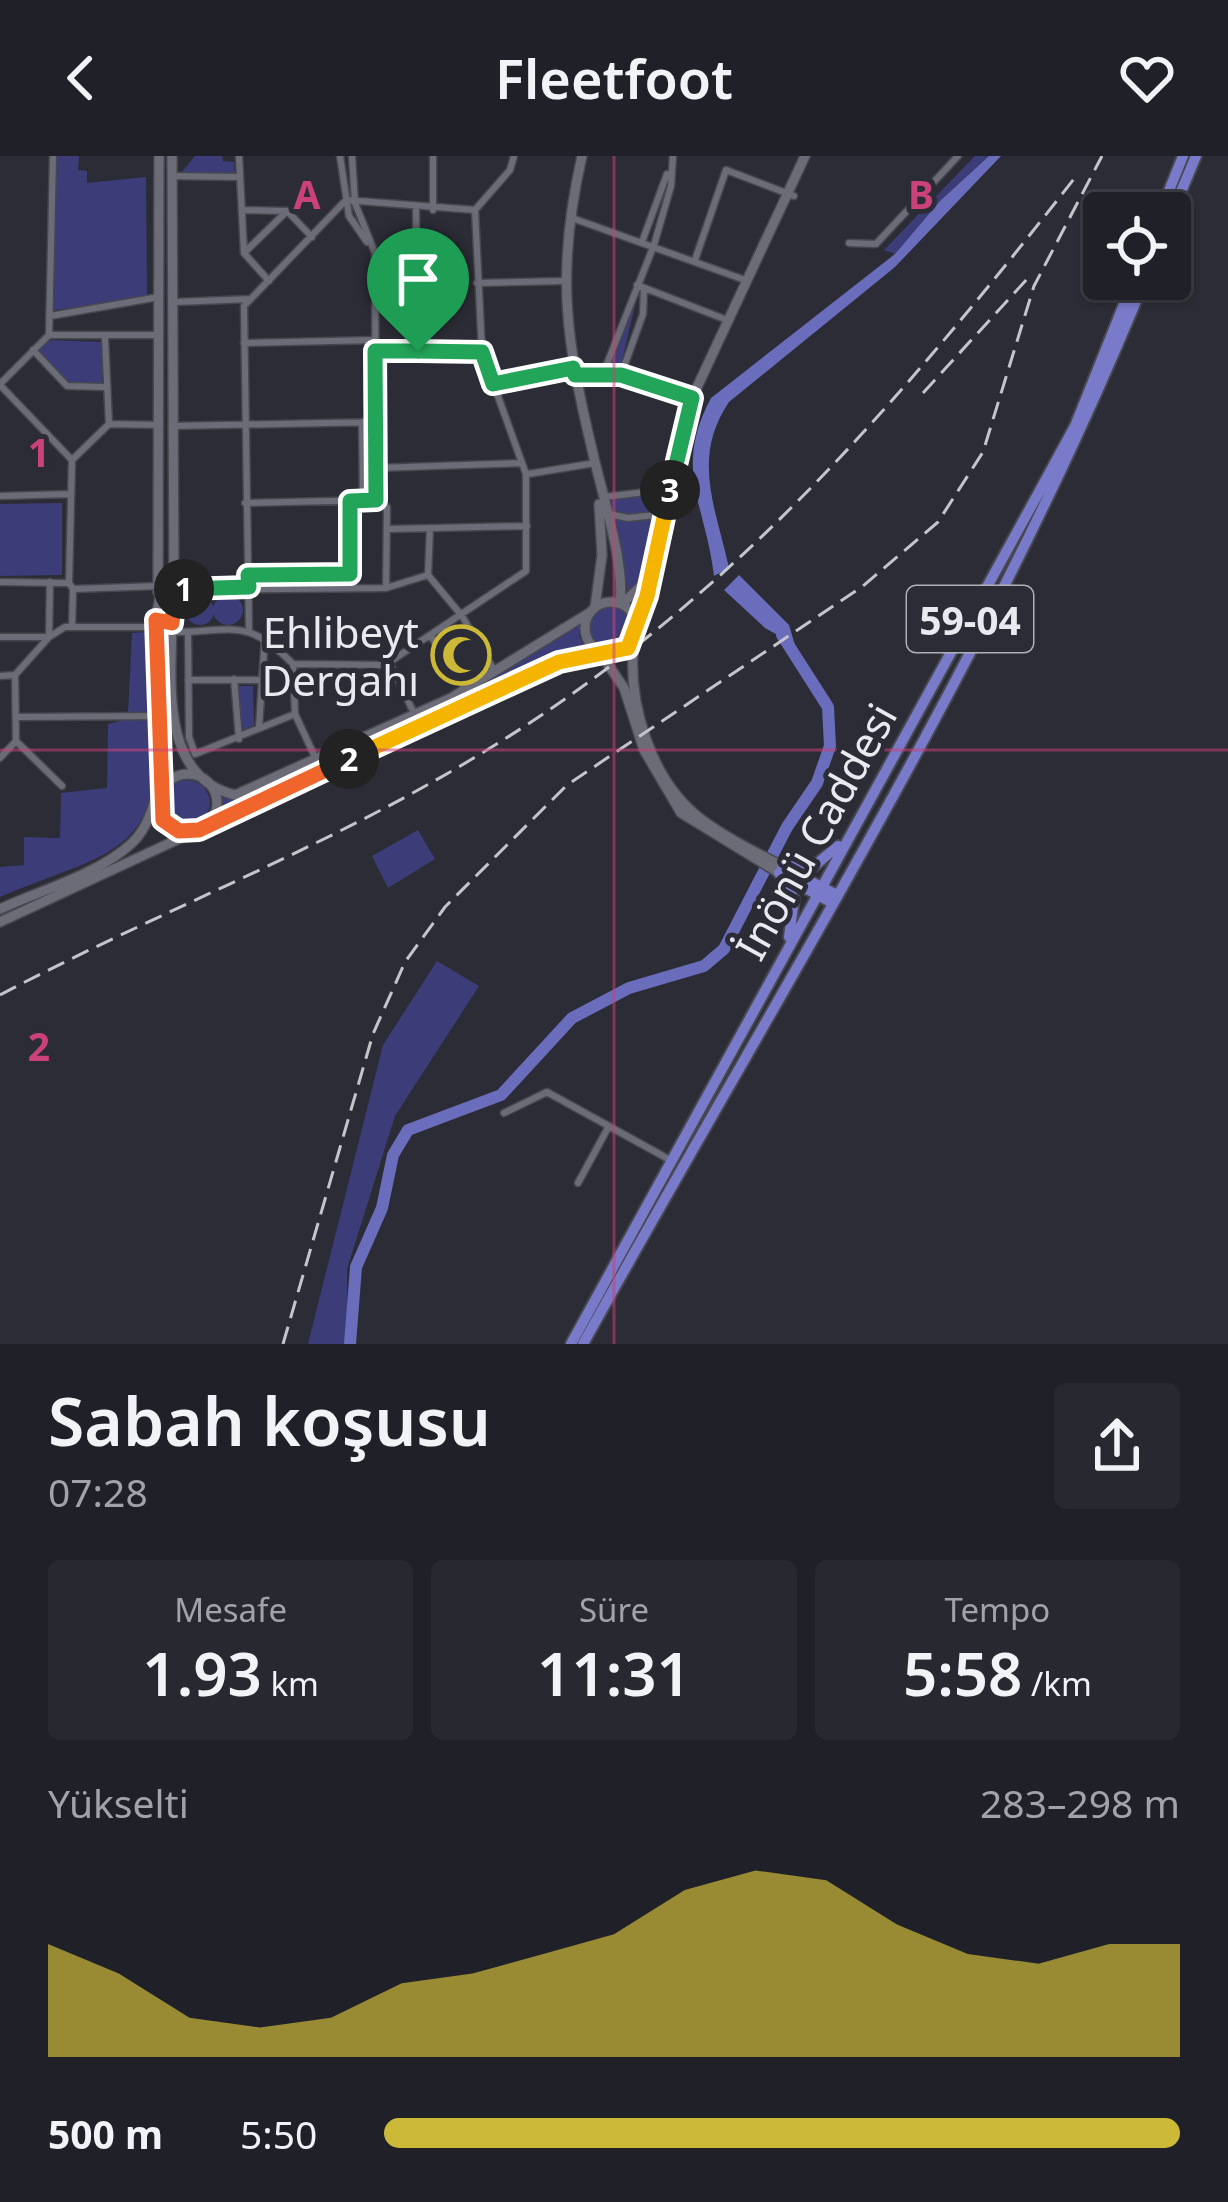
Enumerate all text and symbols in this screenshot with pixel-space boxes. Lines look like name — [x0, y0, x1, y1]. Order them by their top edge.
text: Fleetfoot — [495, 41, 733, 115]
icon: back — [48, 45, 114, 111]
icon: heart — [1114, 45, 1180, 111]
text: A — [294, 167, 321, 220]
text: B — [908, 167, 934, 220]
map controls — [1083, 192, 1191, 300]
button: locate — [1083, 192, 1191, 300]
pin — [367, 228, 469, 351]
icon: arrive — [385, 246, 451, 312]
text: 1 — [28, 425, 50, 478]
pin: 3 — [640, 460, 700, 520]
text: 3 — [661, 467, 679, 512]
pin: 1 — [154, 559, 214, 619]
text: 1 — [175, 566, 193, 611]
road number: 59-04 — [907, 586, 1033, 652]
place label: Ehlibeyt Dergahı — [262, 603, 419, 708]
mosque icon: Ehlibeyt Dergahı — [430, 624, 492, 686]
street label: İnönü Caddesi — [721, 693, 909, 969]
pin: 2 — [319, 729, 379, 789]
text: 2 — [340, 736, 358, 781]
text: 2 — [28, 1019, 50, 1072]
text: Sabah koşusu — [48, 1375, 491, 1465]
button: share — [1054, 1383, 1180, 1509]
text: 07:28 — [48, 1465, 148, 1518]
text: Mesafe — [174, 1587, 287, 1632]
text: Süre — [579, 1587, 649, 1632]
text: Tempo — [944, 1587, 1050, 1632]
text: 1.93 — [142, 1632, 262, 1714]
text: 11:31 — [537, 1632, 691, 1714]
text: 5:58 — [903, 1632, 1022, 1714]
text: km — [262, 1661, 319, 1706]
text: /km — [1022, 1661, 1092, 1706]
text: Yükselti — [48, 1776, 189, 1829]
text: 283–298 m — [980, 1776, 1180, 1829]
text: 500 m — [48, 2107, 163, 2160]
text: 5:50 — [240, 2107, 317, 2160]

